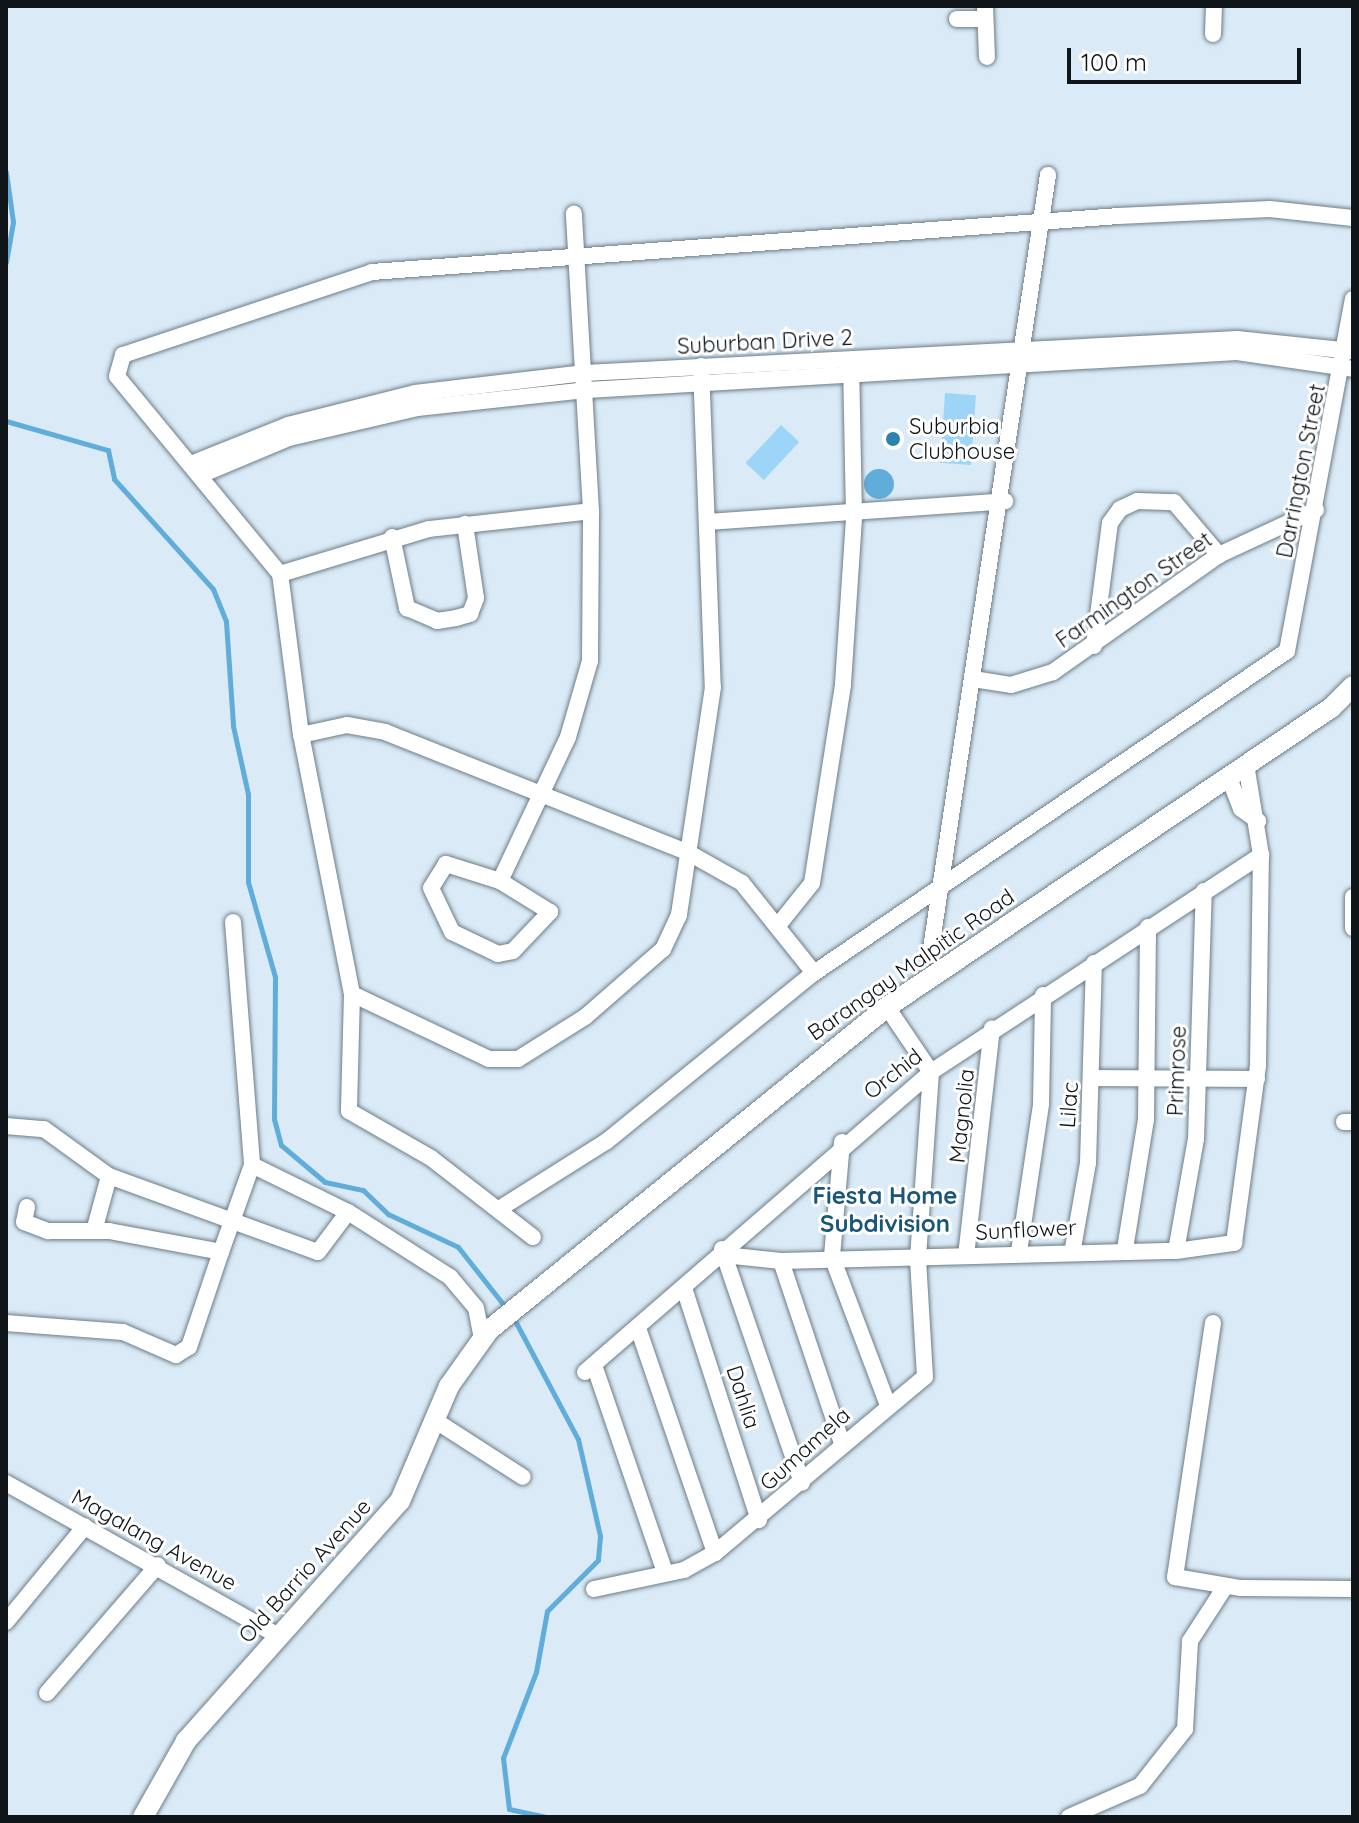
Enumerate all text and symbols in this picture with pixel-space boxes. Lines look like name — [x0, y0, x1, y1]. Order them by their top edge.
scale bar — [1071, 32, 1305, 82]
text: 100 m — [1081, 47, 1147, 77]
street label: Suburban Drive 2 — [677, 324, 853, 360]
street label: Darrington Street — [1271, 382, 1331, 560]
place label: Suburbia Clubhouse — [909, 413, 1015, 464]
marker: Suburbia Clubhouse — [884, 430, 902, 448]
street label: Farmington Street — [1051, 526, 1217, 654]
street label: Barangay Malpitic Road — [803, 884, 1019, 1046]
street label: Primrose — [1162, 1025, 1192, 1117]
street label: Orchid — [859, 1043, 927, 1105]
street label: Magnolia — [944, 1068, 980, 1164]
street label: Lilac — [1054, 1081, 1084, 1129]
district label: Fiesta Home Subdivision — [812, 1182, 958, 1238]
street label: Sunflower — [975, 1214, 1077, 1246]
street label: Dahlia — [720, 1362, 766, 1432]
street label: Gumamela — [755, 1402, 855, 1496]
street label: Magalang Avenue — [67, 1484, 241, 1596]
street label: Old Barrio Avenue — [233, 1493, 377, 1649]

